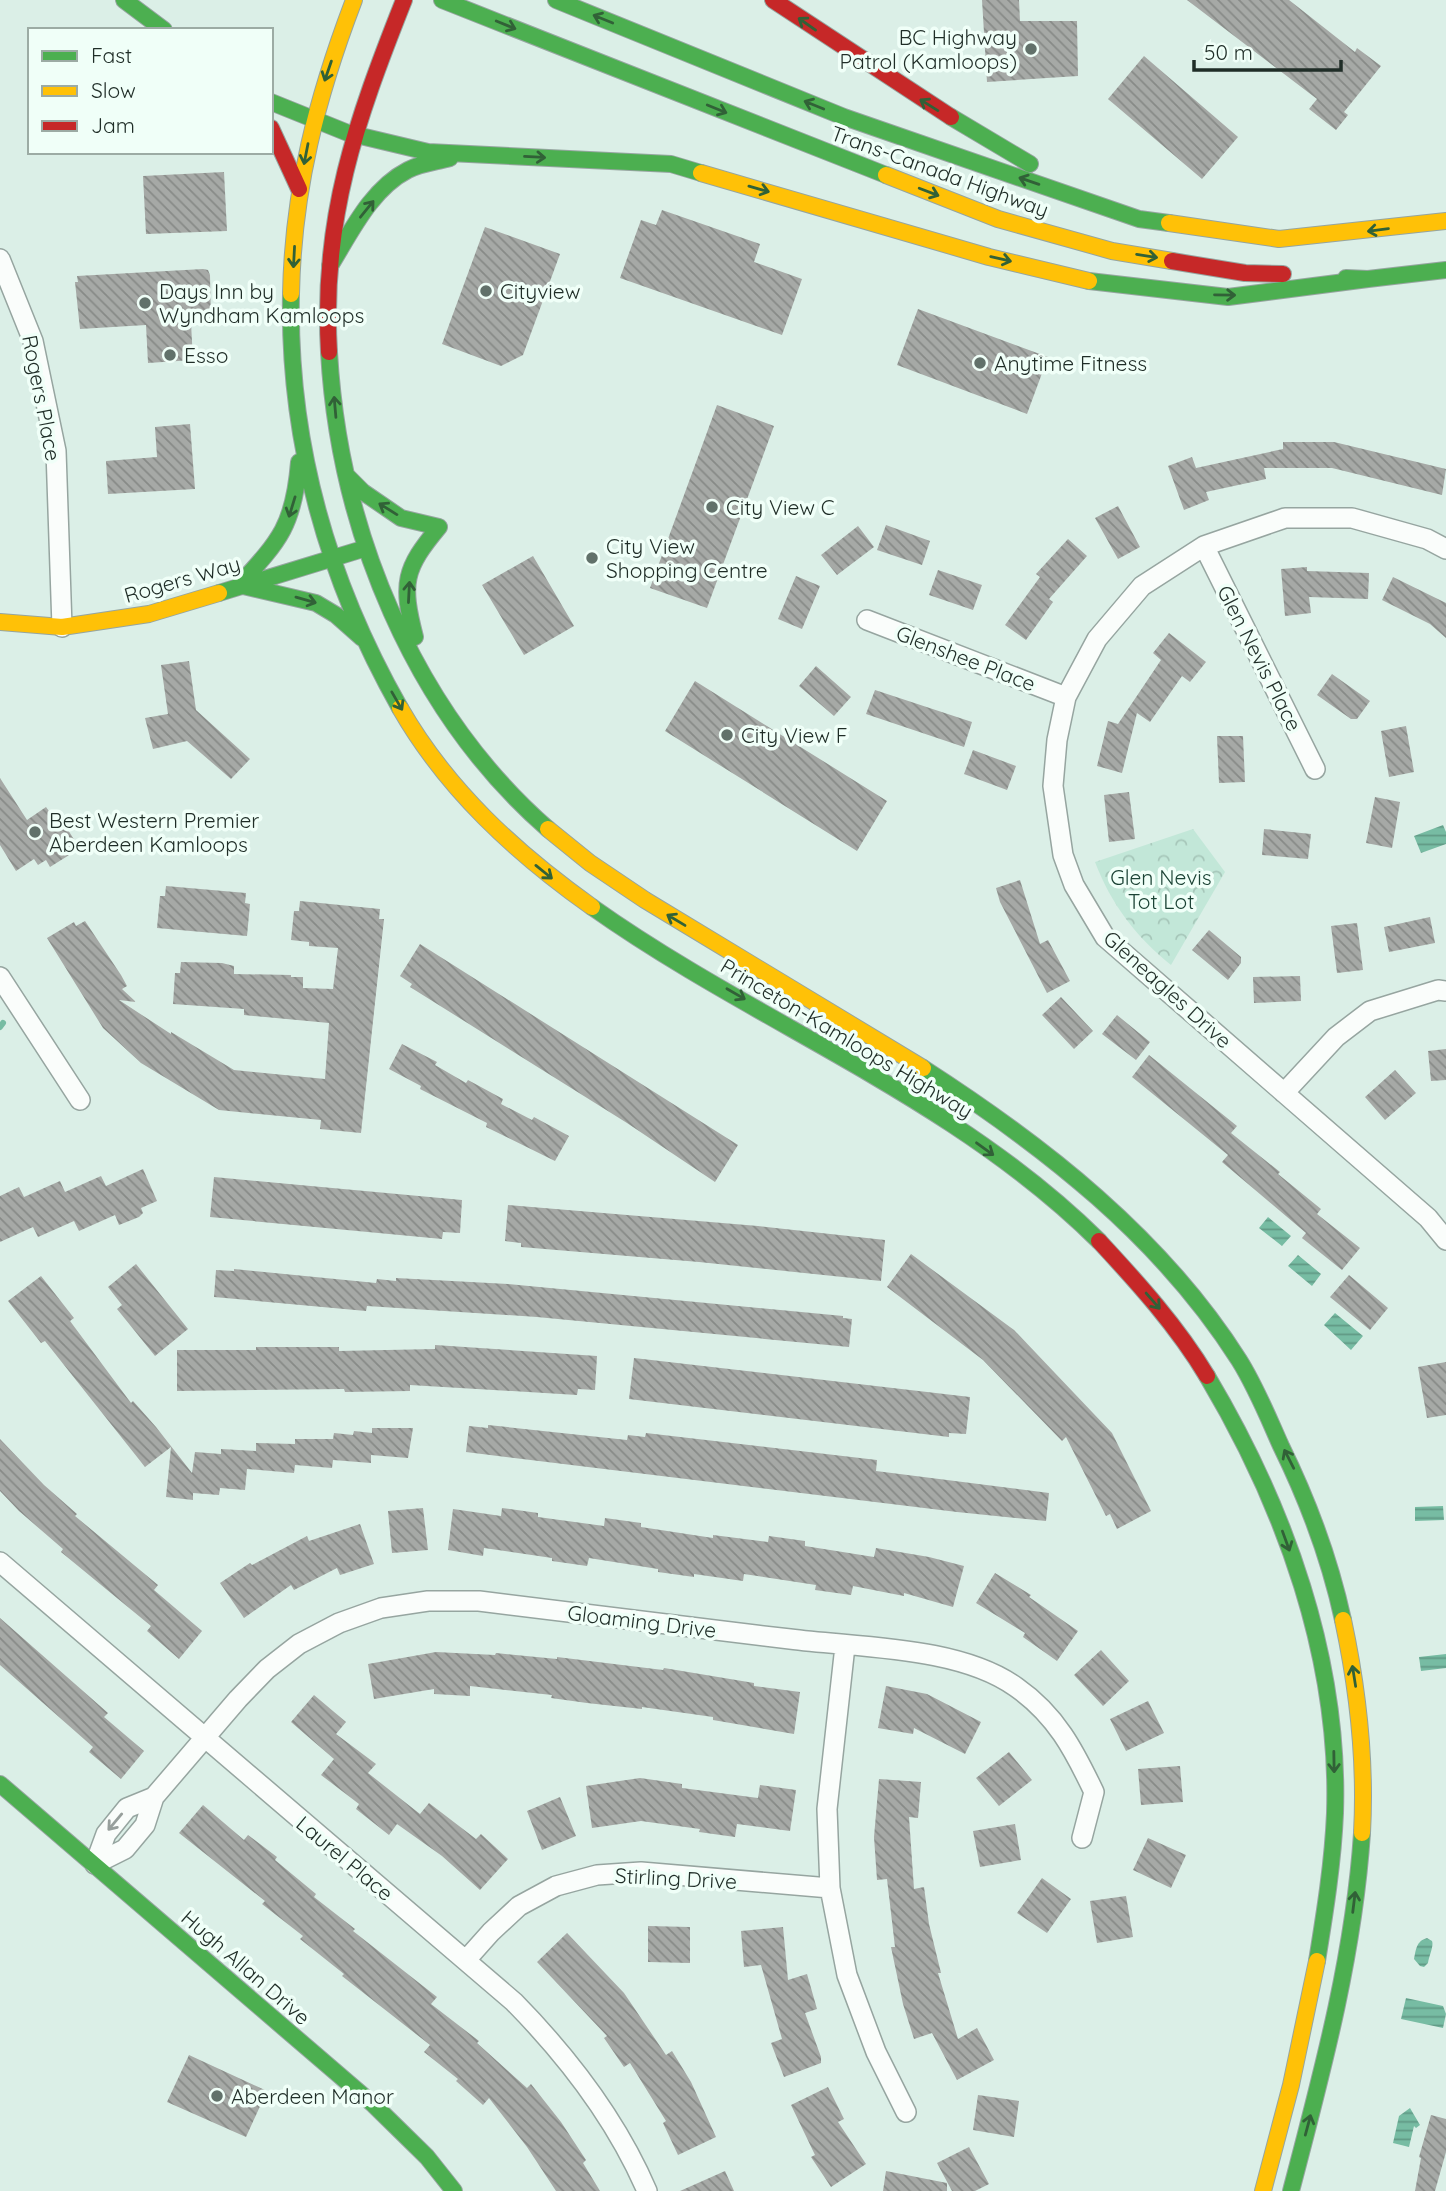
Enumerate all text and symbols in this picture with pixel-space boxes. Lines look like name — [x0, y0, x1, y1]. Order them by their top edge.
one-way arrow — [593, 12, 615, 25]
one-way arrow — [798, 17, 817, 31]
one-way arrow — [494, 20, 516, 33]
place label: BC Highway Patrol (Kamloops) — [840, 24, 1017, 74]
legend — [28, 28, 273, 154]
scale bar — [1194, 28, 1341, 72]
text: 50 m — [1204, 39, 1253, 65]
marker: BC Highway Patrol (Kamloops) — [1023, 41, 1039, 57]
text: Fast — [91, 42, 132, 68]
one-way arrow — [321, 60, 333, 82]
text: Slow — [91, 77, 136, 103]
one-way arrow — [804, 97, 825, 110]
one-way arrow — [919, 97, 939, 111]
one-way arrow — [706, 103, 728, 116]
text: Jam — [91, 112, 135, 138]
street label: Trans-Canada Highway — [828, 119, 1052, 223]
one-way arrow — [299, 142, 312, 165]
one-way arrow — [523, 151, 546, 164]
one-way arrow — [1018, 174, 1040, 186]
one-way arrow — [748, 183, 770, 196]
one-way arrow — [918, 187, 939, 199]
one-way arrow — [360, 200, 375, 218]
one-way arrow — [1367, 223, 1390, 236]
one-way arrow — [287, 245, 300, 268]
one-way arrow — [1135, 250, 1158, 263]
one-way arrow — [989, 253, 1012, 267]
place label: Days Inn by Wyndham Kamloops — [159, 278, 364, 328]
place label: Cityview — [500, 278, 581, 304]
marker: Cityview — [478, 283, 494, 299]
one-way arrow — [1213, 288, 1236, 302]
marker: Days Inn by Wyndham Kamloops — [137, 295, 153, 311]
street label: Rogers Place — [17, 333, 67, 463]
place label: Esso — [184, 342, 228, 368]
marker: Esso — [162, 347, 178, 363]
place label: Anytime Fitness — [994, 350, 1147, 376]
marker: Anytime Fitness — [972, 355, 988, 371]
one-way arrow — [328, 396, 341, 419]
place label: City View C — [726, 494, 835, 520]
one-way arrow — [285, 496, 298, 518]
marker: City View C — [704, 499, 720, 515]
one-way arrow — [378, 502, 398, 516]
place label: City View Shopping Centre — [606, 533, 768, 583]
street label: Rogers Way — [121, 550, 243, 608]
marker: City View Shopping Centre — [584, 550, 600, 566]
one-way arrow — [402, 581, 415, 604]
street label: Glen Nevis Place — [1212, 581, 1308, 735]
one-way arrow — [294, 594, 316, 607]
street label: Glenshee Place — [893, 619, 1039, 697]
one-way arrow — [391, 690, 404, 711]
place label: City View F — [741, 722, 848, 748]
marker: City View F — [719, 727, 735, 743]
place label: Best Western Premier Aberdeen Kamloops — [49, 807, 259, 857]
marker: Best Western Premier Aberdeen Kamloops — [27, 824, 43, 840]
park label: Glen Nevis Tot Lot — [1110, 864, 1212, 914]
one-way arrow — [535, 865, 553, 880]
one-way arrow — [667, 912, 687, 926]
street label: Gleneagles Drive — [1099, 925, 1237, 1053]
street label: Princeton-Kamloops Highway — [716, 952, 978, 1124]
one-way arrow — [725, 987, 745, 1001]
one-way arrow — [975, 1142, 994, 1156]
one-way arrow — [1145, 1292, 1161, 1310]
one-way arrow — [1281, 1449, 1295, 1470]
one-way arrow — [1280, 1530, 1293, 1552]
street label: Gloaming Drive — [566, 1599, 718, 1643]
one-way arrow — [1347, 1665, 1360, 1688]
one-way arrow — [1327, 1751, 1341, 1774]
street label: Laurel Place — [291, 1810, 399, 1906]
one-way arrow — [107, 1813, 123, 1831]
street label: Stirling Drive — [614, 1862, 738, 1894]
one-way arrow — [1348, 1892, 1361, 1914]
street label: Hugh Allan Drive — [176, 1904, 316, 2030]
place label: Aberdeen Manor — [231, 2083, 394, 2109]
marker: Aberdeen Manor — [209, 2088, 225, 2104]
one-way arrow — [1303, 2114, 1316, 2136]

